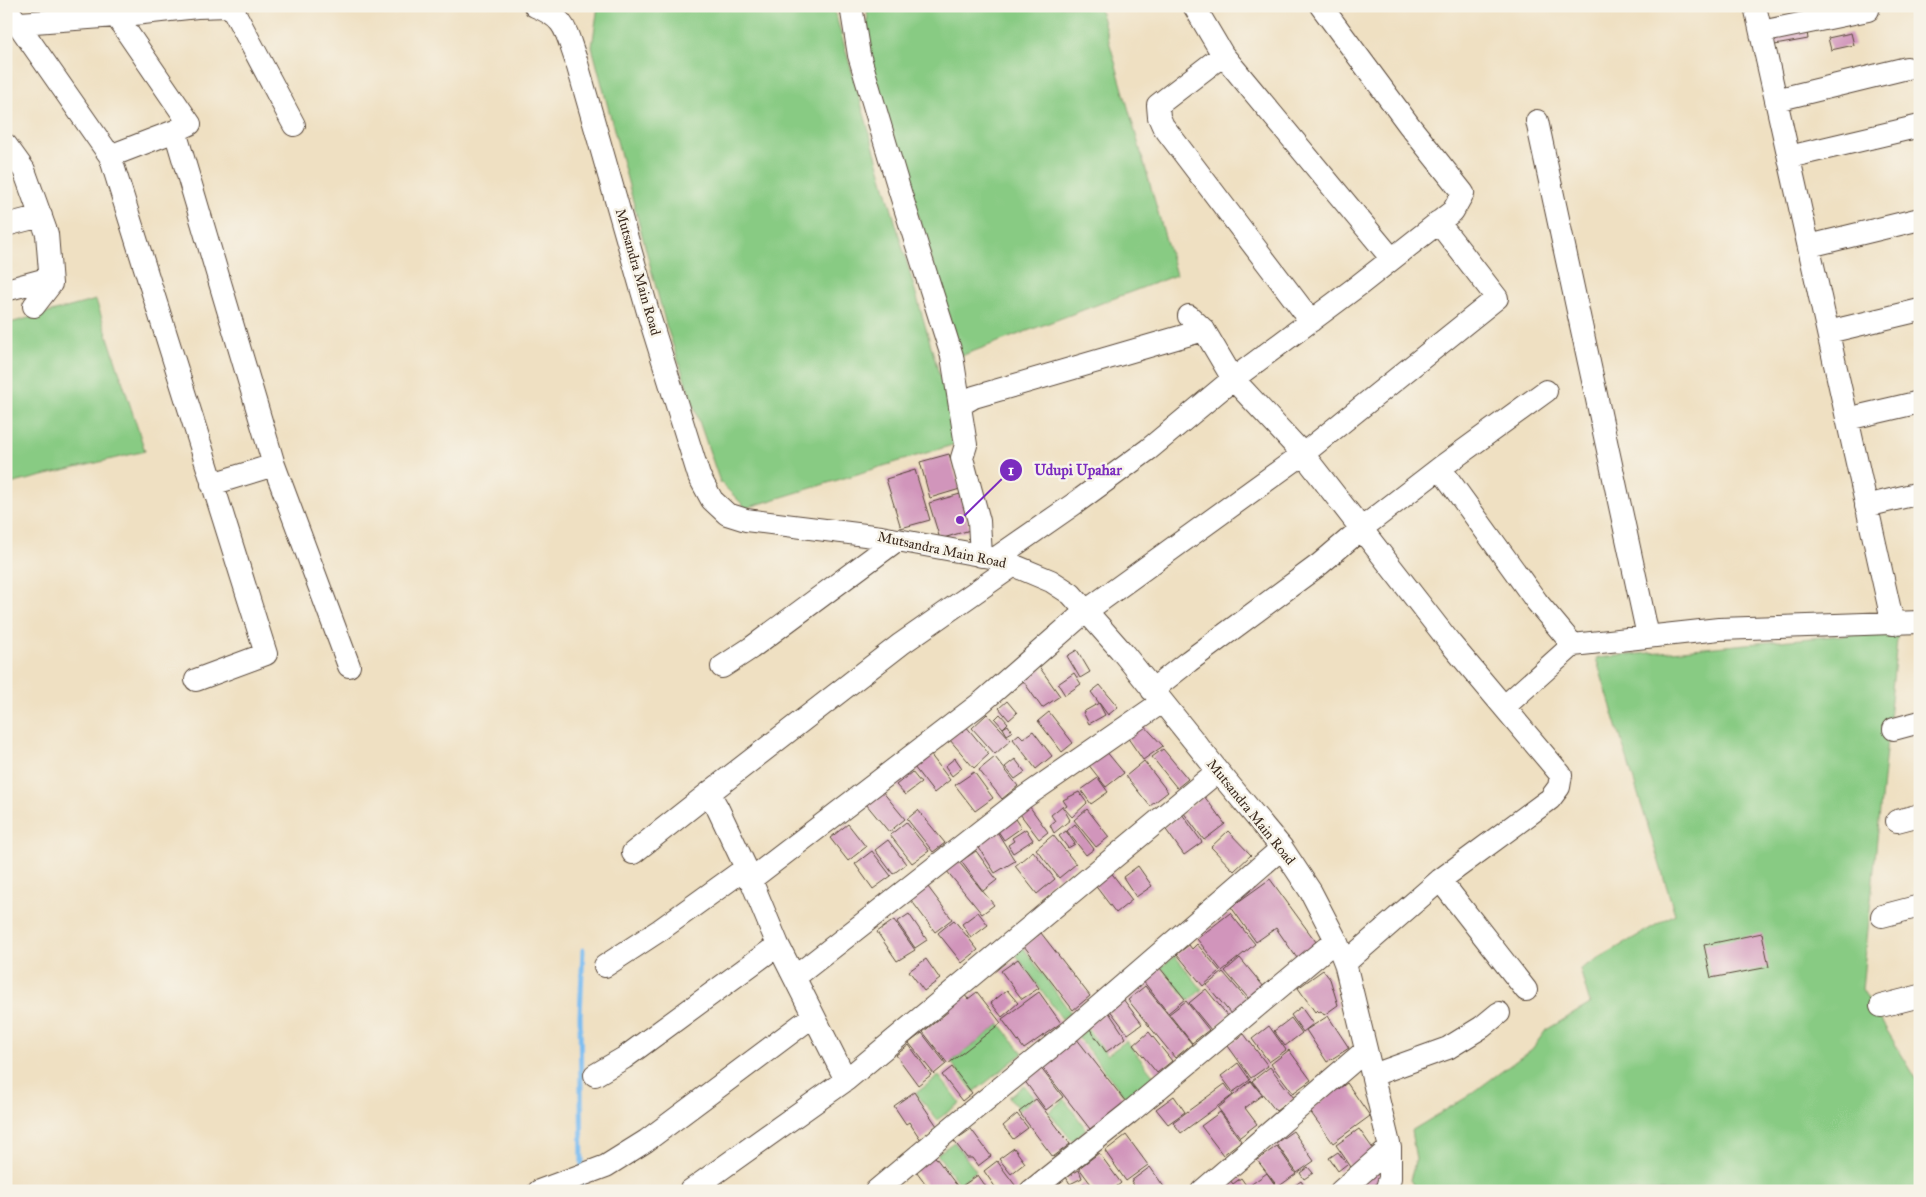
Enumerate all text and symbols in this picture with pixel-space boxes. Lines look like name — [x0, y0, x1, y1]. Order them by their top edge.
street label: Mutsandra Main Road — [612, 207, 664, 337]
callout: Udupi Upahar — [999, 455, 1131, 485]
text: 1 — [1008, 461, 1014, 479]
text: Udupi Upahar — [1034, 461, 1122, 480]
street label: Mutsandra Main Road — [876, 528, 1008, 572]
street label: Mutsandra Main Road — [1203, 756, 1299, 868]

